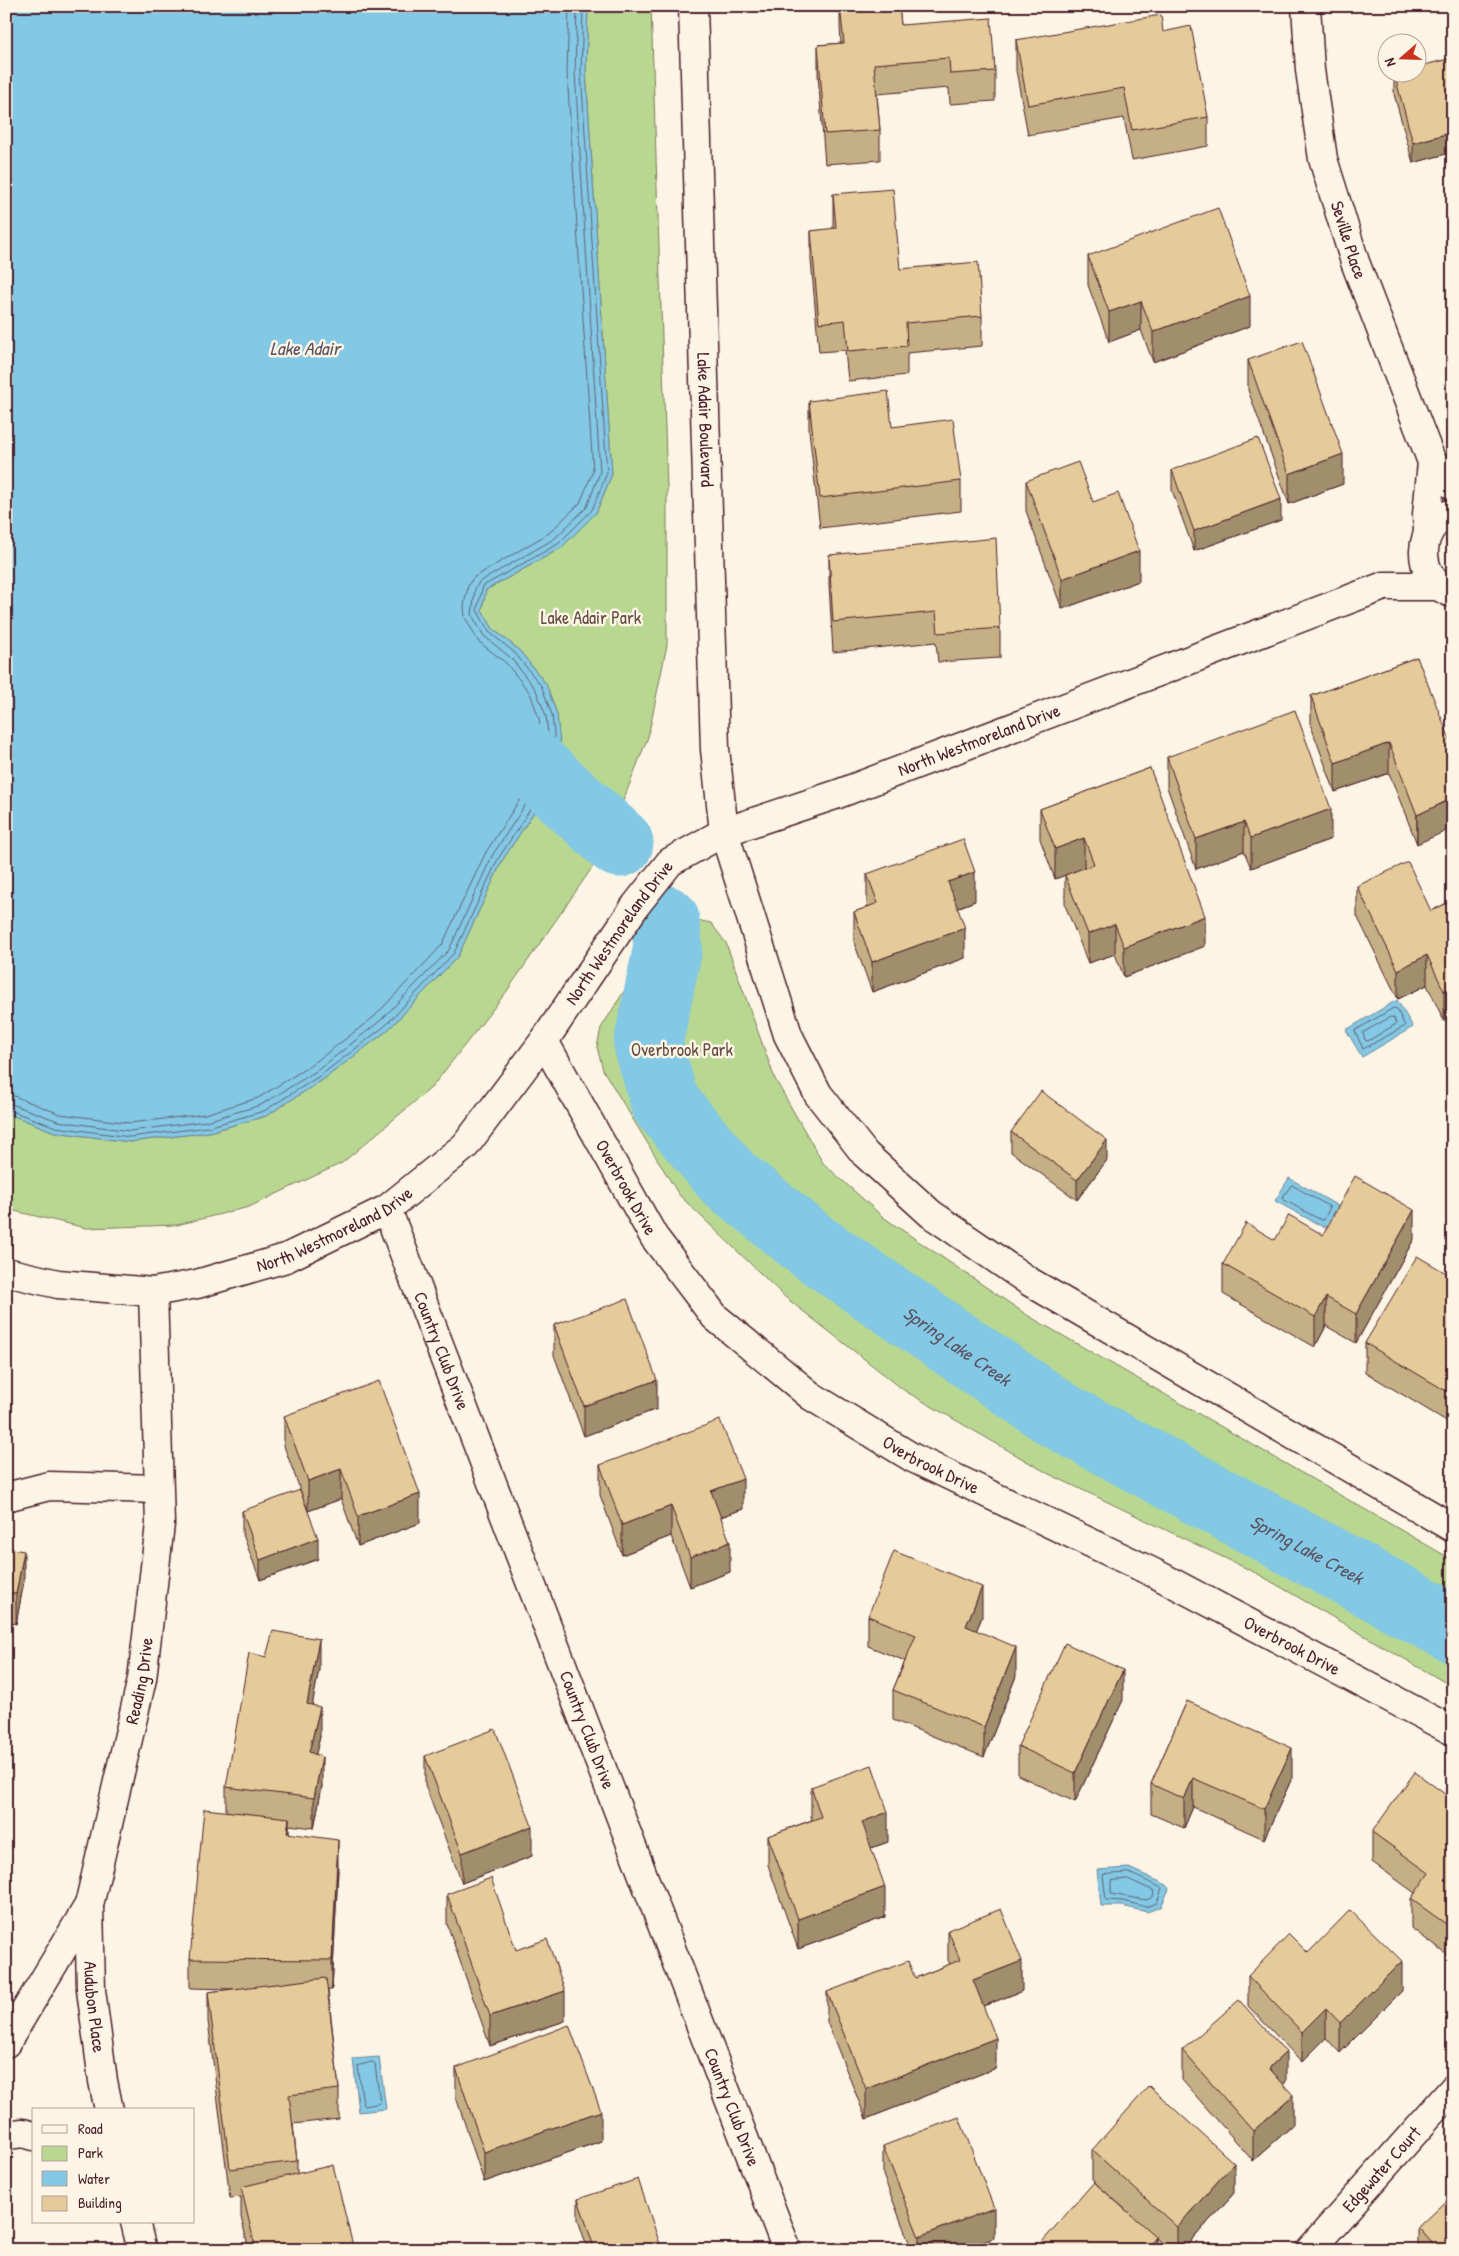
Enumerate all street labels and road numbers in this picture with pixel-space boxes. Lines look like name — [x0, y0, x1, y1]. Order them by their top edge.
street label: Seville Place — [1325, 198, 1373, 282]
street label: Lake Adair Boulevard — [691, 352, 720, 487]
street label: North Westmoreland Drive — [894, 698, 1064, 782]
street label: North Westmoreland Drive — [559, 855, 679, 1010]
street label: Overbrook Drive — [590, 1135, 663, 1239]
street label: North Westmoreland Drive — [254, 1180, 417, 1278]
street label: Country Club Drive — [408, 1288, 476, 1413]
street label: Overbrook Drive — [878, 1429, 983, 1500]
street label: Overbrook Drive — [1240, 1610, 1345, 1681]
street label: Reading Drive — [119, 1636, 159, 1727]
street label: Country Club Drive — [554, 1667, 622, 1792]
street label: Audubon Place — [78, 1961, 112, 2054]
street label: Country Club Drive — [698, 2044, 767, 2170]
street label: Edgewater Court — [1336, 2120, 1427, 2217]

